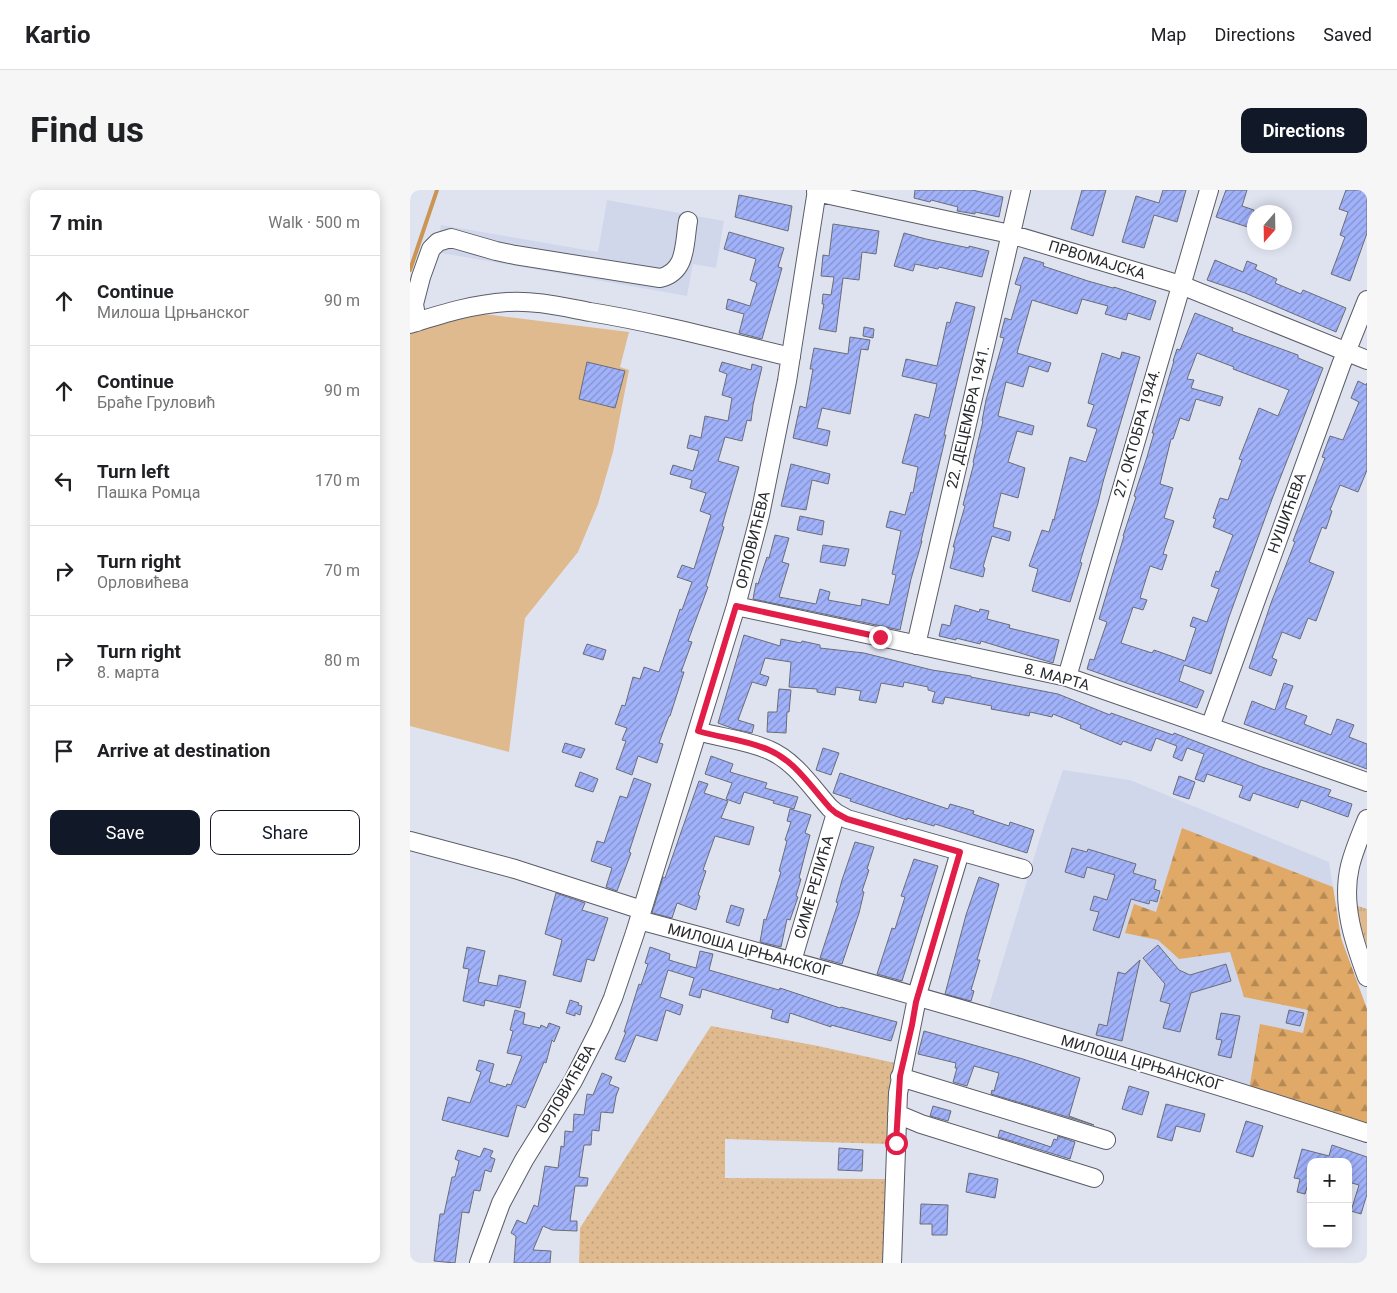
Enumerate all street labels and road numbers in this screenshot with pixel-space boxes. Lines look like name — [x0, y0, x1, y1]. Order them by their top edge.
street label: ПРВОМАЈСКА — [1046, 237, 1148, 283]
street label: 22. ДЕЦЕМБРА 1941. — [943, 344, 993, 490]
street label: 27. ОКТОБРА 1944. — [1110, 367, 1164, 499]
street label: НУШИЋЕВА — [1264, 470, 1310, 556]
street label: ОРЛОВИЋЕВА — [732, 489, 774, 591]
street label: 8. МАРТА — [1022, 660, 1092, 694]
street label: СИМЕ РЕЛИЋА — [791, 833, 837, 941]
street label: МИЛОША ЦРЊАНСКОГ — [666, 920, 832, 980]
street label: МИЛОША ЦРЊАНСКОГ — [1059, 1031, 1225, 1095]
street label: ОРЛОВИЋЕВА — [533, 1041, 599, 1137]

